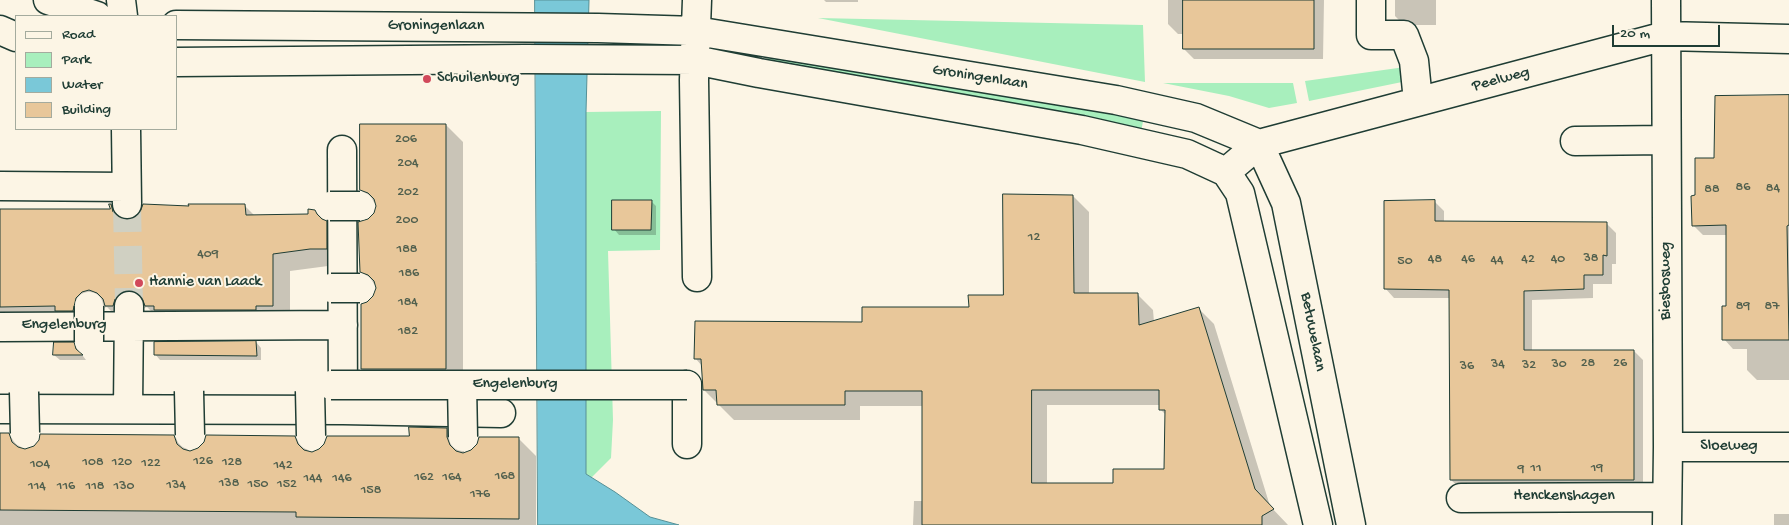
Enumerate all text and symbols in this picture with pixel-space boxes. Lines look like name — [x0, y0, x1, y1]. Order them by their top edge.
legend — [15, 15, 178, 130]
scale bar — [1614, 15, 1722, 47]
street label: Groningenlaan — [388, 17, 484, 37]
text: 20 m — [1620, 25, 1650, 43]
text: Road — [62, 26, 95, 44]
text: Park — [62, 51, 91, 69]
street label: Groningenlaan — [931, 61, 1029, 95]
street label: Peelweg — [1470, 63, 1532, 97]
place label: Schuilenburg — [437, 69, 520, 89]
marker: Schuilenburg — [421, 73, 433, 85]
text: Water — [62, 76, 102, 94]
text: Building — [62, 101, 111, 119]
house number: 206 — [395, 132, 417, 148]
house number: 204 — [397, 156, 419, 172]
house number: 86 — [1736, 180, 1750, 196]
house number: 84 — [1766, 181, 1780, 197]
house number: 88 — [1704, 182, 1720, 198]
house number: 202 — [397, 185, 419, 201]
house number: 200 — [396, 213, 418, 229]
house number: 12 — [1028, 230, 1040, 246]
house number: 188 — [397, 242, 417, 258]
street label: Biesbosweg — [1657, 242, 1677, 320]
house number: 409 — [197, 247, 219, 263]
house number: 38 — [1584, 251, 1598, 267]
house number: 48 — [1428, 252, 1442, 268]
house number: 46 — [1461, 252, 1475, 268]
house number: 42 — [1521, 252, 1535, 268]
house number: 40 — [1551, 252, 1565, 268]
house number: 44 — [1490, 253, 1504, 269]
house number: 50 — [1397, 254, 1413, 270]
house number: 186 — [399, 266, 419, 282]
place label: Hannie van Laack — [149, 273, 261, 293]
marker: Hannie van Laack — [133, 277, 145, 289]
street label: Betuwelaan — [1295, 291, 1329, 373]
house number: 184 — [398, 295, 418, 311]
house number: 89 — [1736, 299, 1750, 315]
house number: 87 — [1765, 299, 1779, 315]
street label: Engelenburg — [21, 316, 107, 336]
house number: 182 — [398, 324, 418, 340]
house number: 28 — [1581, 356, 1595, 372]
house number: 26 — [1613, 356, 1627, 372]
house number: 34 — [1491, 357, 1505, 373]
house number: 30 — [1551, 357, 1567, 373]
house number: 32 — [1522, 358, 1536, 374]
house number: 36 — [1460, 359, 1474, 375]
street label: Engelenburg — [472, 375, 558, 395]
street label: Sloeweg — [1700, 437, 1758, 457]
house number: 126 — [193, 454, 213, 470]
house number: 108 — [82, 455, 104, 471]
house number: 120 — [112, 455, 132, 471]
house number: 128 — [222, 455, 242, 471]
house number: 122 — [141, 456, 161, 472]
house number: 104 — [30, 457, 50, 473]
house number: 142 — [273, 458, 293, 474]
house number: 11 — [1530, 461, 1542, 477]
house number: 19 — [1591, 461, 1603, 477]
house number: 9 — [1517, 462, 1525, 478]
house number: 168 — [495, 469, 515, 485]
house number: 162 — [414, 470, 434, 486]
house number: 164 — [442, 470, 462, 486]
house number: 144 — [304, 471, 322, 487]
house number: 146 — [332, 471, 352, 487]
house number: 138 — [219, 476, 239, 492]
house number: 150 — [248, 477, 268, 493]
house number: 152 — [277, 477, 297, 493]
house number: 134 — [166, 478, 186, 494]
house number: 114 — [28, 479, 46, 495]
house number: 116 — [57, 479, 75, 495]
house number: 118 — [86, 479, 104, 495]
house number: 130 — [114, 479, 134, 495]
house number: 158 — [361, 483, 381, 499]
house number: 176 — [470, 487, 490, 503]
street label: Henckenshagen — [1513, 487, 1615, 507]

